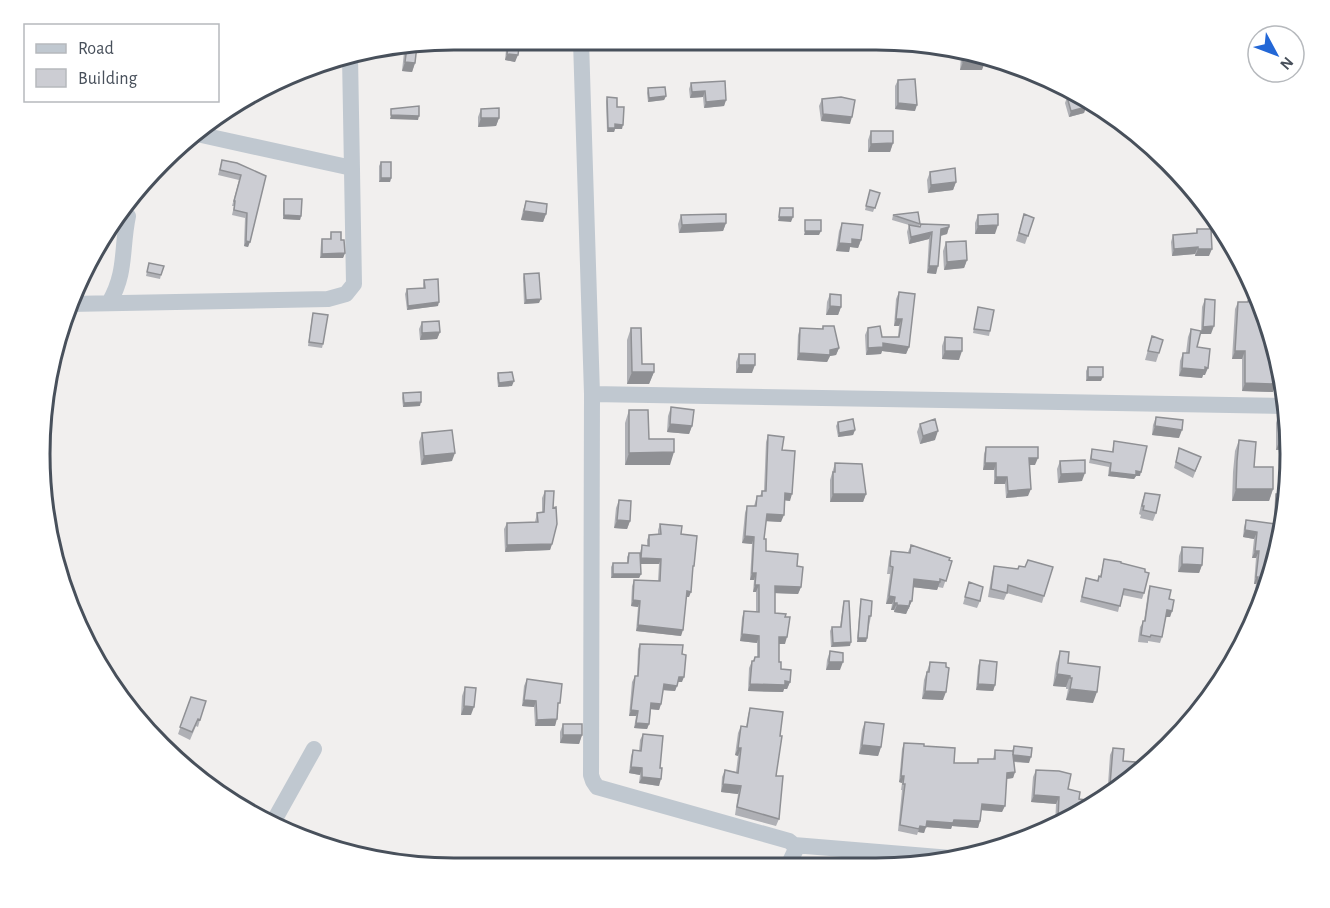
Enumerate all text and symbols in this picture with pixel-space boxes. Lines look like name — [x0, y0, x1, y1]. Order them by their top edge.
legend — [24, 24, 219, 102]
north arrow — [1246, 24, 1306, 84]
text: Road — [78, 40, 114, 58]
text: N — [1277, 54, 1296, 73]
text: Building — [78, 70, 138, 88]

